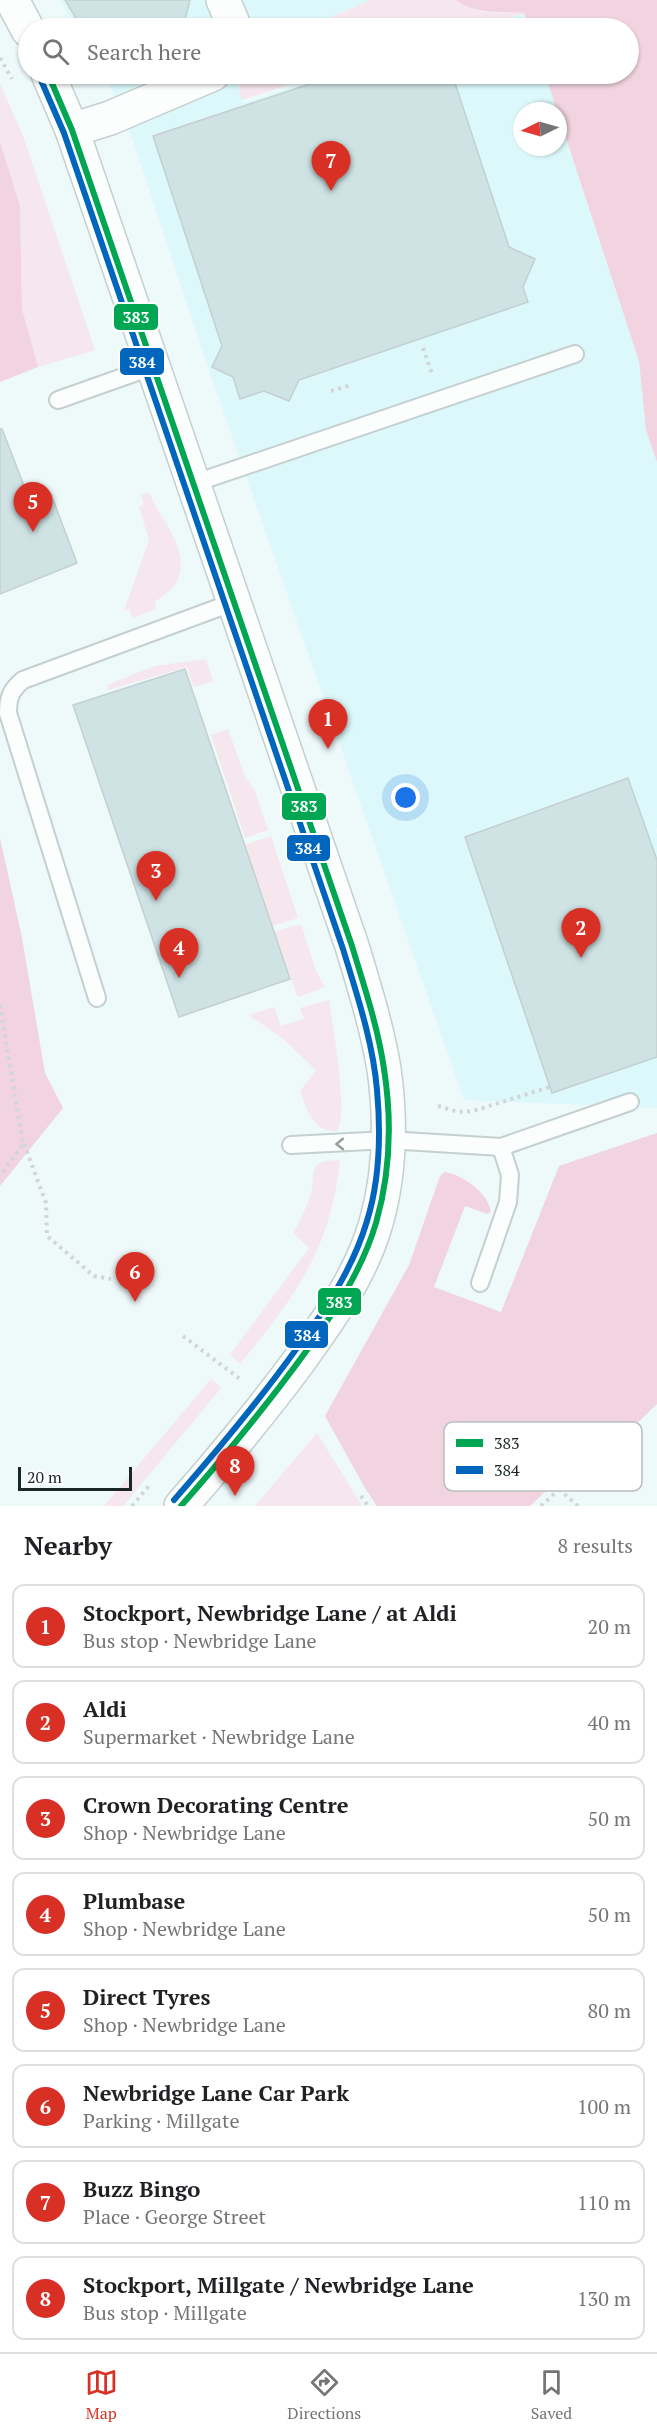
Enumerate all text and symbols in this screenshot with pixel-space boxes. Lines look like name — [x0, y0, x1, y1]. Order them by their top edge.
search box — [18, 18, 639, 84]
icon: search — [39, 35, 72, 68]
text: Search here — [87, 37, 201, 66]
north arrow — [513, 102, 567, 156]
pin: 7 — [312, 142, 350, 191]
line badge: 383 — [113, 303, 159, 331]
text: 383 — [122, 306, 150, 328]
line badge: 384 — [119, 347, 165, 376]
text: 384 — [128, 351, 156, 373]
pin: 5 — [14, 482, 52, 532]
pin: 1 — [308, 700, 348, 749]
your location — [391, 783, 420, 812]
line badge: 383 — [281, 792, 327, 821]
text: 383 — [290, 795, 318, 817]
line badge: 384 — [286, 834, 331, 862]
text: 384 — [294, 837, 322, 859]
pin: 3 — [136, 852, 176, 901]
pin: 2 — [562, 908, 600, 958]
pin: 4 — [160, 928, 198, 978]
one-way arrow — [335, 1137, 344, 1150]
pin: 6 — [116, 1252, 154, 1302]
line badge: 383 — [317, 1287, 362, 1316]
text: 383 — [325, 1291, 353, 1313]
line badge: 384 — [284, 1320, 329, 1349]
text: 384 — [293, 1324, 321, 1346]
legend — [444, 1422, 642, 1491]
text: 383 — [494, 1432, 520, 1454]
pin: 8 — [216, 1446, 254, 1496]
text: 384 — [494, 1459, 520, 1481]
scale bar — [18, 1464, 132, 1492]
text: 20 m — [27, 1466, 62, 1488]
text: Nearby — [24, 1528, 112, 1562]
text: 8 results — [558, 1532, 633, 1559]
text: Stockport, Newbridge Lane / at Aldi — [83, 1598, 457, 1627]
text: 1 — [40, 1613, 51, 1640]
text: 20 m — [588, 1613, 631, 1640]
text: Bus stop · Newbridge Lane — [83, 1627, 317, 1654]
text: Aldi — [83, 1694, 127, 1723]
text: 2 — [40, 1709, 51, 1736]
text: 40 m — [588, 1709, 631, 1736]
text: Supermarket · Newbridge Lane — [83, 1723, 355, 1750]
text: Crown Decorating Centre — [83, 1790, 349, 1819]
text: 3 — [40, 1805, 51, 1832]
text: 50 m — [588, 1805, 631, 1832]
text: Shop · Newbridge Lane — [83, 1819, 286, 1846]
text: Plumbase — [83, 1886, 185, 1915]
text: 4 — [40, 1901, 51, 1928]
text: 50 m — [588, 1901, 631, 1928]
text: Shop · Newbridge Lane — [83, 1915, 286, 1942]
text: Direct Tyres — [83, 1982, 210, 2011]
text: 5 — [40, 1997, 51, 2024]
text: 80 m — [588, 1997, 631, 2024]
text: Shop · Newbridge Lane — [83, 2011, 286, 2038]
text: Newbridge Lane Car Park — [83, 2078, 349, 2107]
text: 6 — [40, 2093, 51, 2120]
text: 100 m — [577, 2093, 631, 2120]
text: Parking · Millgate — [83, 2107, 239, 2134]
text: Buzz Bingo — [83, 2174, 200, 2203]
text: 7 — [40, 2189, 51, 2216]
text: 110 m — [577, 2189, 631, 2216]
text: Place · George Street — [83, 2203, 266, 2230]
text: Stockport, Millgate / Newbridge Lane — [83, 2270, 474, 2299]
text: 8 — [40, 2285, 51, 2312]
text: 130 m — [577, 2285, 631, 2312]
text: Bus stop · Millgate — [83, 2299, 247, 2326]
tab: Map — [85, 2366, 118, 2424]
tab: Directions — [287, 2366, 361, 2424]
tab: Saved — [531, 2366, 572, 2424]

